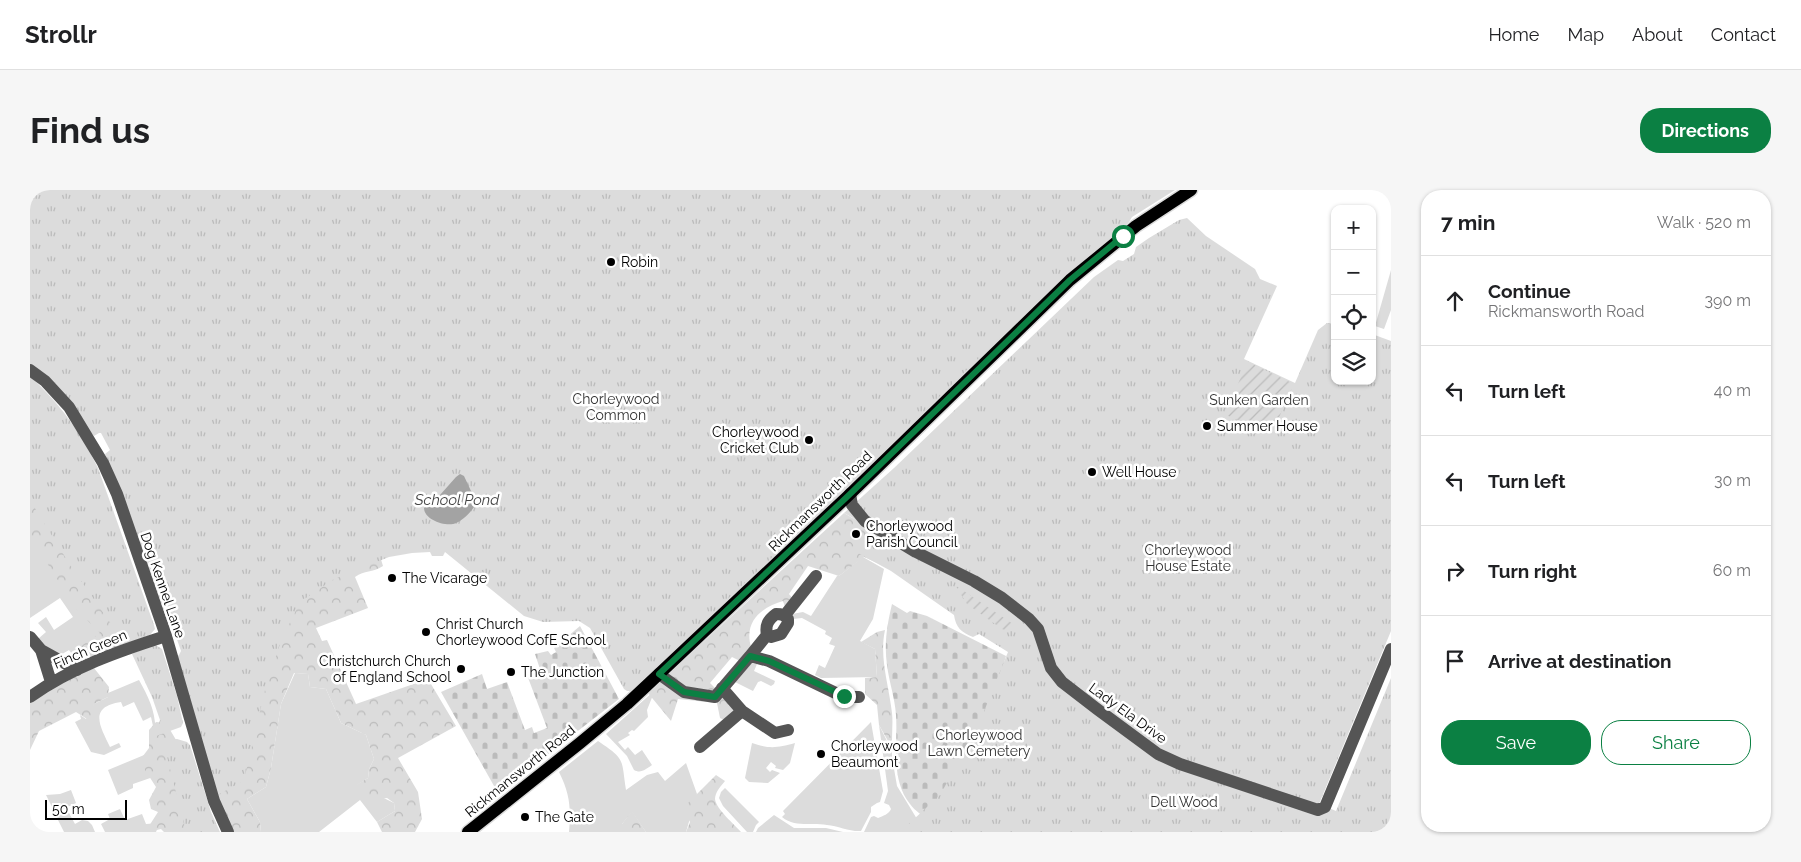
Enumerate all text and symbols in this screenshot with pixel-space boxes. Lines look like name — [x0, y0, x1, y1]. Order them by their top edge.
text: Strollr — [25, 20, 97, 49]
text: Home — [1488, 24, 1539, 45]
text: Map — [1567, 24, 1604, 45]
text: About — [1632, 24, 1683, 45]
text: Contact — [1711, 24, 1776, 45]
button: Directions — [1640, 108, 1771, 153]
text: Find us — [30, 110, 150, 151]
map controls — [1331, 205, 1376, 385]
button: + — [1331, 205, 1376, 250]
text: 7 min — [1441, 210, 1495, 235]
text: Walk · 520 m — [1657, 213, 1751, 232]
route start — [1112, 225, 1135, 248]
button: − — [1331, 250, 1376, 295]
place label: Robin — [621, 254, 658, 270]
marker: Robin — [605, 256, 617, 268]
text: Continue — [1488, 280, 1571, 302]
icon: ahead — [1441, 287, 1469, 315]
text: 390 m — [1705, 291, 1751, 310]
button: locate — [1331, 295, 1376, 340]
text: Rickmansworth Road — [1488, 302, 1644, 321]
button: layers — [1331, 340, 1376, 385]
icon: left — [1441, 377, 1469, 405]
text: Turn left — [1488, 380, 1565, 402]
text: 40 m — [1714, 381, 1751, 400]
park label: Chorleywood Common — [573, 391, 659, 423]
park label: Sunken Garden — [1209, 392, 1309, 408]
place label: Summer House — [1217, 418, 1318, 434]
marker: Summer House — [1201, 420, 1213, 432]
place label: Chorleywood Cricket Club — [712, 424, 799, 456]
marker: Chorleywood Cricket Club — [803, 434, 815, 446]
street label: Rickmansworth Road — [765, 448, 875, 554]
place label: Well House — [1102, 464, 1177, 480]
marker: Well House — [1086, 466, 1098, 478]
icon: left — [1441, 467, 1469, 495]
text: Turn left — [1488, 470, 1565, 492]
text: 30 m — [1714, 471, 1751, 490]
water label: School Pond — [414, 491, 500, 509]
place label: Chorleywood Parish Council — [866, 518, 958, 550]
marker: Chorleywood Parish Council — [850, 528, 862, 540]
street label: Dog Kennel Lane — [137, 530, 189, 640]
park label: Chorleywood House Estate — [1145, 542, 1231, 574]
icon: right — [1441, 557, 1469, 585]
text: Turn right — [1488, 560, 1577, 582]
text: 60 m — [1713, 561, 1751, 580]
place label: The Vicarage — [402, 570, 487, 586]
marker: The Vicarage — [386, 572, 398, 584]
place label: Christ Church Chorleywood CofE School — [436, 616, 606, 648]
street label: Finch Green — [51, 626, 129, 672]
marker: Christ Church Chorleywood CofE School — [420, 626, 432, 638]
icon: arrive — [1441, 647, 1469, 675]
text: Arrive at destination — [1488, 650, 1672, 672]
place label: Christchurch Church of England School — [319, 653, 451, 685]
marker: Christchurch Church of England School — [455, 663, 467, 675]
place label: The Junction — [521, 664, 604, 680]
marker: The Junction — [505, 666, 517, 678]
street label: Lady Ela Drive — [1086, 679, 1170, 747]
route end — [833, 685, 856, 708]
button: Save — [1441, 720, 1591, 765]
button: Share — [1601, 720, 1751, 765]
street label: Rickmansworth Road — [462, 722, 578, 820]
park label: Chorleywood Lawn Cemetery — [928, 727, 1031, 759]
place label: Chorleywood Beaumont — [831, 738, 918, 770]
marker: Chorleywood Beaumont — [815, 748, 827, 760]
park label: Dell Wood — [1150, 794, 1218, 810]
scale bar — [45, 797, 128, 820]
text: 50 m — [52, 801, 85, 817]
place label: The Gate — [535, 809, 594, 825]
marker: The Gate — [519, 811, 531, 823]

